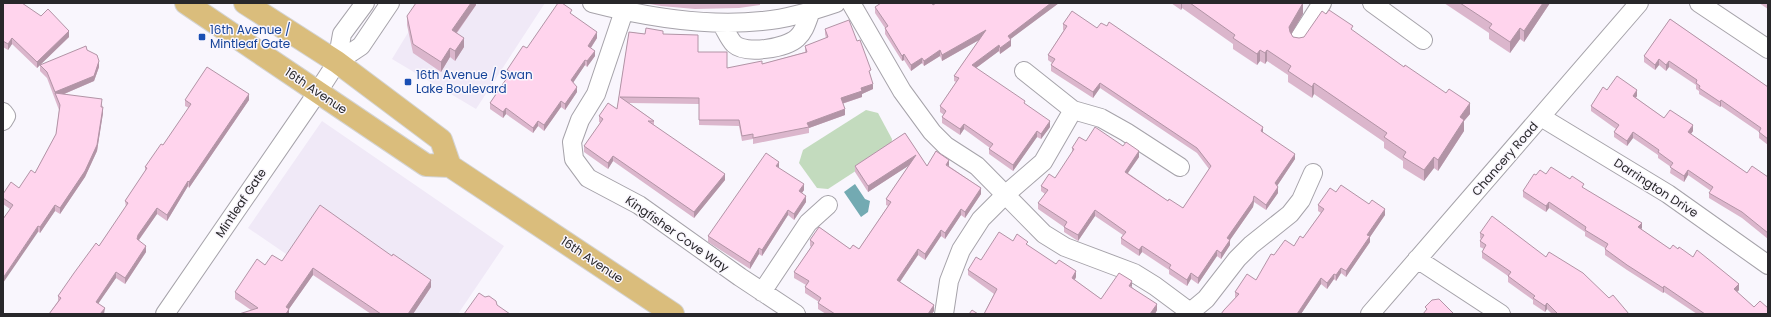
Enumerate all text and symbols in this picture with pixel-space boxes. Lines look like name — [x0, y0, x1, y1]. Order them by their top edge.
place label: 16th Avenue / Mintleaf Gate — [210, 21, 291, 52]
marker: 16th Avenue / Mintleaf Gate — [197, 32, 207, 42]
street label: 16th Avenue — [282, 63, 351, 118]
place label: 16th Avenue / Swan Lake Boulevard — [416, 66, 533, 97]
marker: 16th Avenue / Swan Lake Boulevard — [403, 77, 413, 87]
street label: Chancery Road — [1468, 118, 1542, 199]
street label: Darrington Drive — [1611, 154, 1702, 221]
street label: Mintleaf Gate — [211, 165, 270, 241]
street label: Kingfisher Cove Way — [622, 191, 733, 276]
street label: 16th Avenue — [558, 232, 627, 287]

